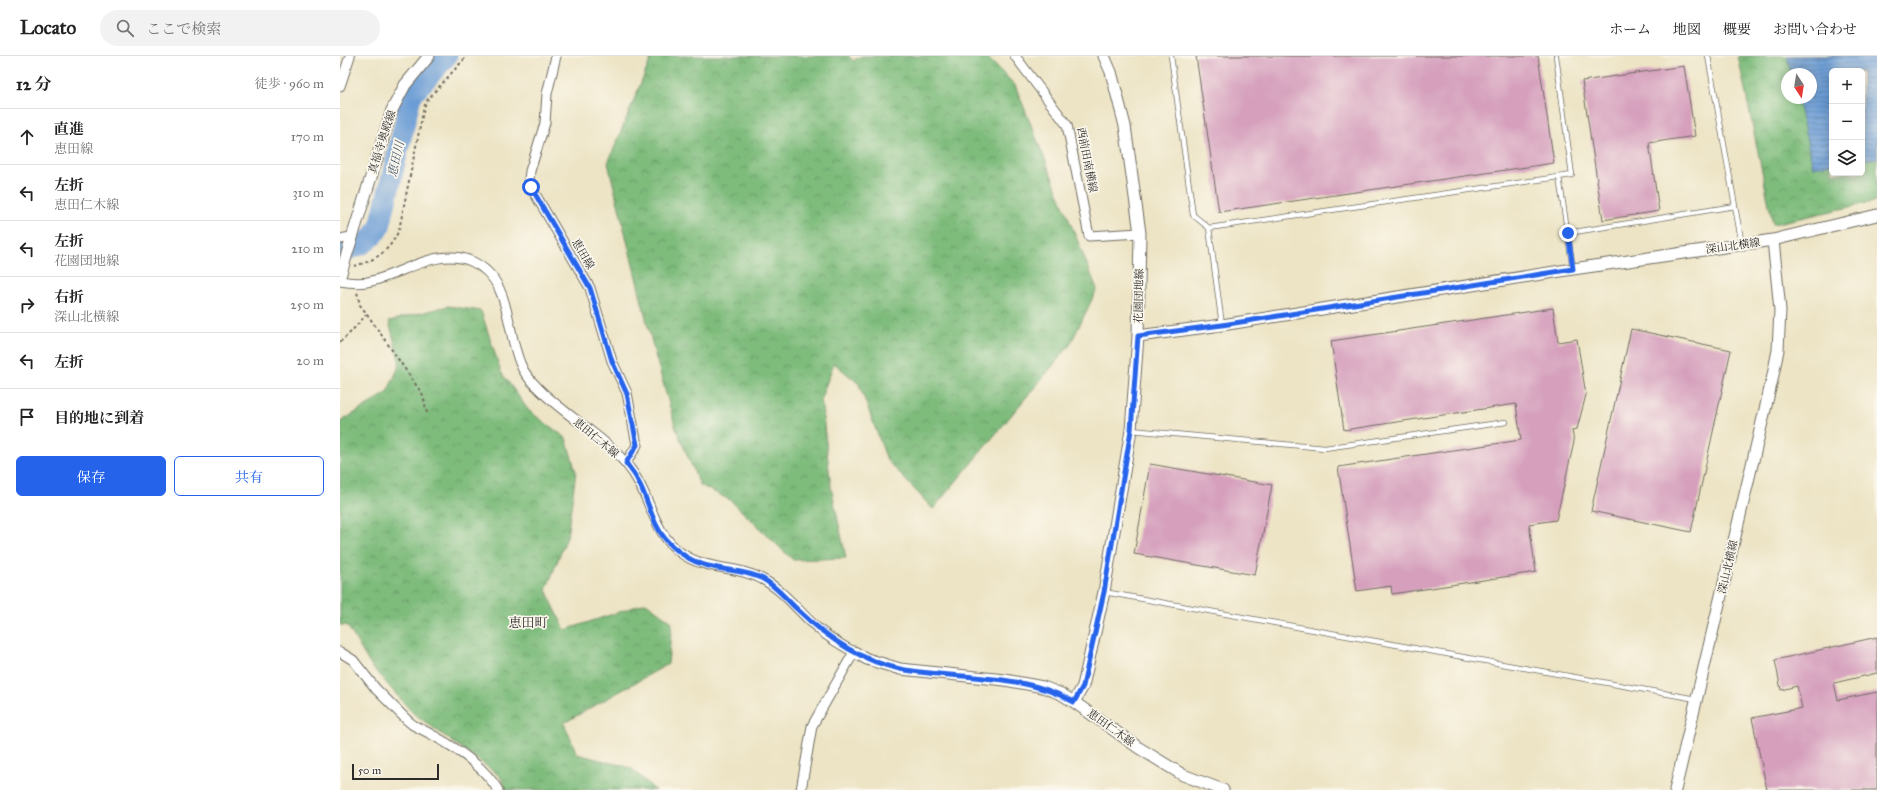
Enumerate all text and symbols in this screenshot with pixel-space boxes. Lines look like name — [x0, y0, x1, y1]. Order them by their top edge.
search box — [100, 10, 380, 46]
text: Locato — [20, 16, 76, 39]
icon: search — [114, 17, 136, 39]
text: ここで検索 — [146, 20, 221, 38]
text: ホーム — [1609, 21, 1651, 38]
text: 地図 — [1673, 21, 1701, 38]
text: 概要 — [1723, 21, 1751, 38]
text: お問い合わせ — [1773, 21, 1857, 38]
north arrow — [1781, 68, 1817, 104]
map controls — [1829, 68, 1865, 176]
button: + — [1829, 68, 1865, 104]
text: 12 分 — [16, 74, 52, 95]
text: 徒歩 · 960 m — [255, 76, 324, 92]
button: − — [1829, 104, 1865, 140]
street label: 真福寺奥殿線 — [366, 109, 398, 175]
text: 直進 — [54, 120, 84, 138]
icon: ahead — [16, 126, 38, 148]
street label: 西前田南横線 — [1074, 126, 1100, 194]
text: 170 m — [291, 129, 324, 145]
water label: 恵田川 — [385, 138, 407, 178]
button: layers — [1829, 140, 1865, 176]
text: 恵田線 — [54, 141, 93, 157]
text: 左折 — [54, 176, 84, 194]
route start — [522, 178, 540, 196]
icon: left — [16, 182, 38, 204]
text: 310 m — [292, 185, 324, 201]
text: 恵田仁木線 — [54, 197, 119, 213]
route end — [1559, 224, 1577, 242]
text: 左折 — [54, 232, 84, 250]
street label: 恵田線 — [569, 236, 597, 272]
street label: 深山北横線 — [1705, 236, 1761, 256]
icon: left — [16, 238, 38, 260]
text: 210 m — [291, 241, 324, 257]
text: 花園団地線 — [54, 253, 119, 269]
street label: 花園団地線 — [1132, 268, 1146, 324]
text: 右折 — [54, 288, 84, 306]
icon: right — [16, 294, 38, 316]
text: 250 m — [290, 297, 324, 313]
text: 深山北横線 — [54, 309, 119, 325]
icon: left — [16, 350, 38, 372]
text: 左折 — [54, 353, 84, 371]
text: 20 m — [296, 353, 324, 369]
icon: arrive — [16, 406, 38, 428]
text: 目的地に到着 — [54, 409, 144, 427]
street label: 恵田仁木線 — [571, 415, 621, 461]
button: 保存 — [16, 456, 166, 496]
button: 共有 — [174, 456, 324, 496]
street label: 深山北横線 — [1715, 539, 1741, 595]
district label: 恵田町 — [508, 615, 548, 631]
street label: 恵田仁木線 — [1085, 707, 1137, 749]
scale bar — [352, 762, 439, 781]
text: 50 m — [358, 764, 381, 777]

